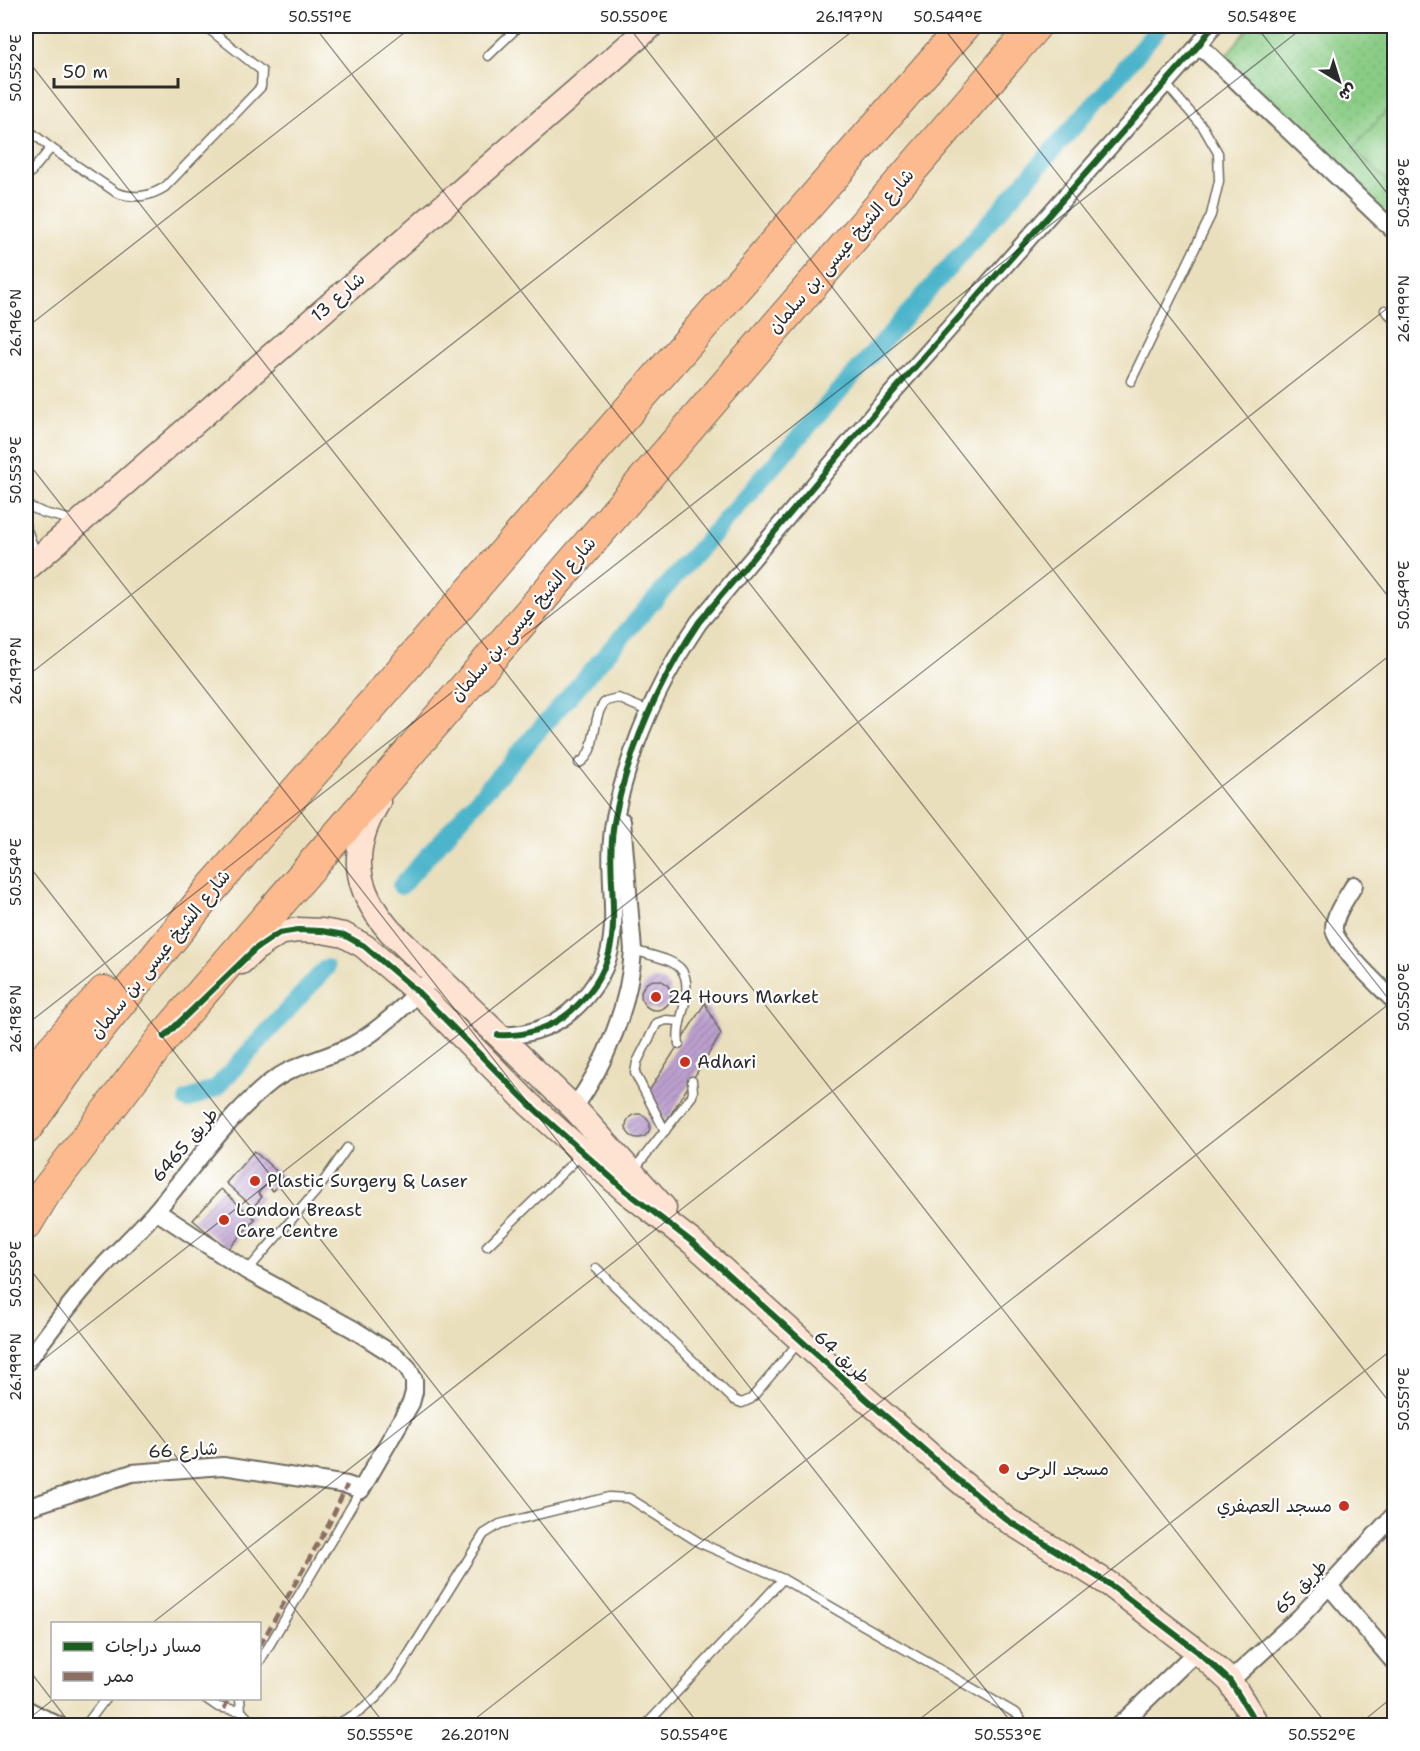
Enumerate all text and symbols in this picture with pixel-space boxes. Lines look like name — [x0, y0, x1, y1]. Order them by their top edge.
text: 50.551°E — [288, 7, 352, 27]
text: 50.550°E — [600, 7, 668, 27]
text: 26.197°N — [815, 7, 883, 27]
text: 50.549°E — [914, 7, 982, 27]
text: 50.548°E — [1227, 7, 1297, 27]
text: 50.552°E — [6, 34, 26, 102]
scale bar — [54, 51, 178, 89]
north arrow — [1309, 51, 1369, 111]
text: 50 m — [63, 60, 108, 84]
text: ش — [1335, 79, 1361, 106]
text: 50.548°E — [1394, 158, 1414, 228]
street label: شارع الشيخ عيسى بن سلمان — [763, 163, 919, 339]
street label: شارع 13 — [306, 267, 370, 327]
text: 26.199°N — [1394, 275, 1414, 343]
text: 26.196°N — [6, 289, 26, 357]
text: 50.553°E — [6, 436, 26, 504]
street label: شارع الشيخ عيسى بن سلمان — [445, 531, 601, 707]
text: 50.549°E — [1394, 561, 1414, 629]
text: 26.197°N — [6, 637, 26, 705]
text: 50.554°E — [6, 838, 26, 906]
street label: شارع الشيخ عيسى بن سلمان — [84, 864, 236, 1044]
text: 50.550°E — [1394, 963, 1414, 1031]
text: 26.198°N — [6, 985, 26, 1053]
place label: 24 Hours Market — [668, 985, 819, 1009]
marker: 24 Hours Market — [649, 990, 663, 1004]
place label: Adhari — [697, 1050, 756, 1074]
marker: Adhari — [678, 1055, 692, 1069]
street label: طريق 6465 — [146, 1103, 224, 1187]
place label: Plastic Surgery & Laser — [267, 1169, 468, 1193]
marker: Plastic Surgery & Laser — [248, 1174, 262, 1188]
place label: London Breast Care Centre — [236, 1198, 362, 1243]
marker: London Breast Care Centre — [217, 1213, 231, 1227]
text: 50.555°E — [6, 1241, 26, 1307]
street label: طريق 64 — [809, 1325, 875, 1389]
text: 26.199°N — [6, 1333, 26, 1401]
text: 50.551°E — [1394, 1367, 1414, 1431]
street label: شارع 66 — [147, 1436, 219, 1464]
place label: مسجد الرحى — [1016, 1457, 1109, 1481]
marker: مسجد الرحى — [997, 1462, 1011, 1476]
place label: مسجد العصفري — [1217, 1494, 1332, 1519]
marker: مسجد العصفري — [1337, 1499, 1351, 1513]
street label: طريق 65 — [1269, 1555, 1333, 1619]
legend — [51, 1622, 261, 1700]
text: مسار دراجات — [105, 1634, 202, 1658]
text: ممر — [103, 1664, 134, 1688]
text: 50.555°E — [347, 1725, 413, 1745]
text: 26.201°N — [440, 1725, 510, 1745]
text: 50.554°E — [660, 1725, 728, 1745]
text: 50.553°E — [974, 1725, 1042, 1745]
text: 50.552°E — [1288, 1725, 1356, 1745]

